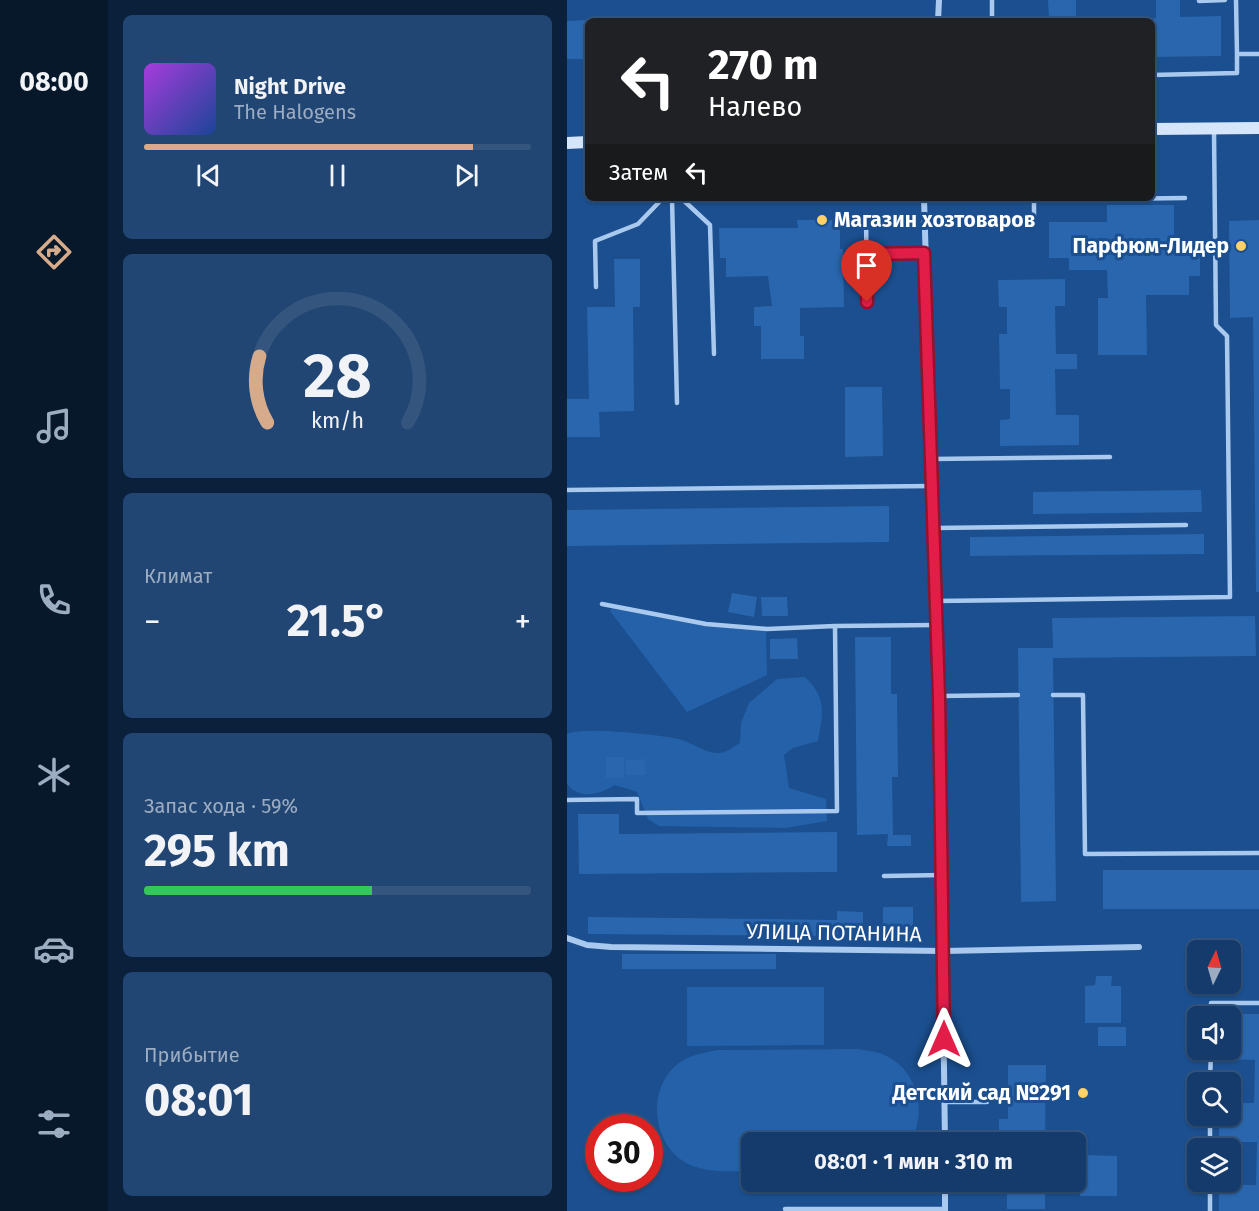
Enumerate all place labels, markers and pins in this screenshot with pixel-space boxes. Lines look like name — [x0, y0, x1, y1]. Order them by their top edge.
place label: Магазин хозтоваров — [834, 207, 1035, 233]
marker: Магазин хозтоваров — [815, 213, 829, 227]
place label: Парфюм-Лидер — [1073, 233, 1229, 259]
marker: Парфюм-Лидер — [1234, 239, 1248, 253]
pin — [841, 240, 892, 302]
place label: Детский сад №291 — [891, 1080, 1071, 1106]
marker: Детский сад №291 — [1076, 1086, 1090, 1100]

